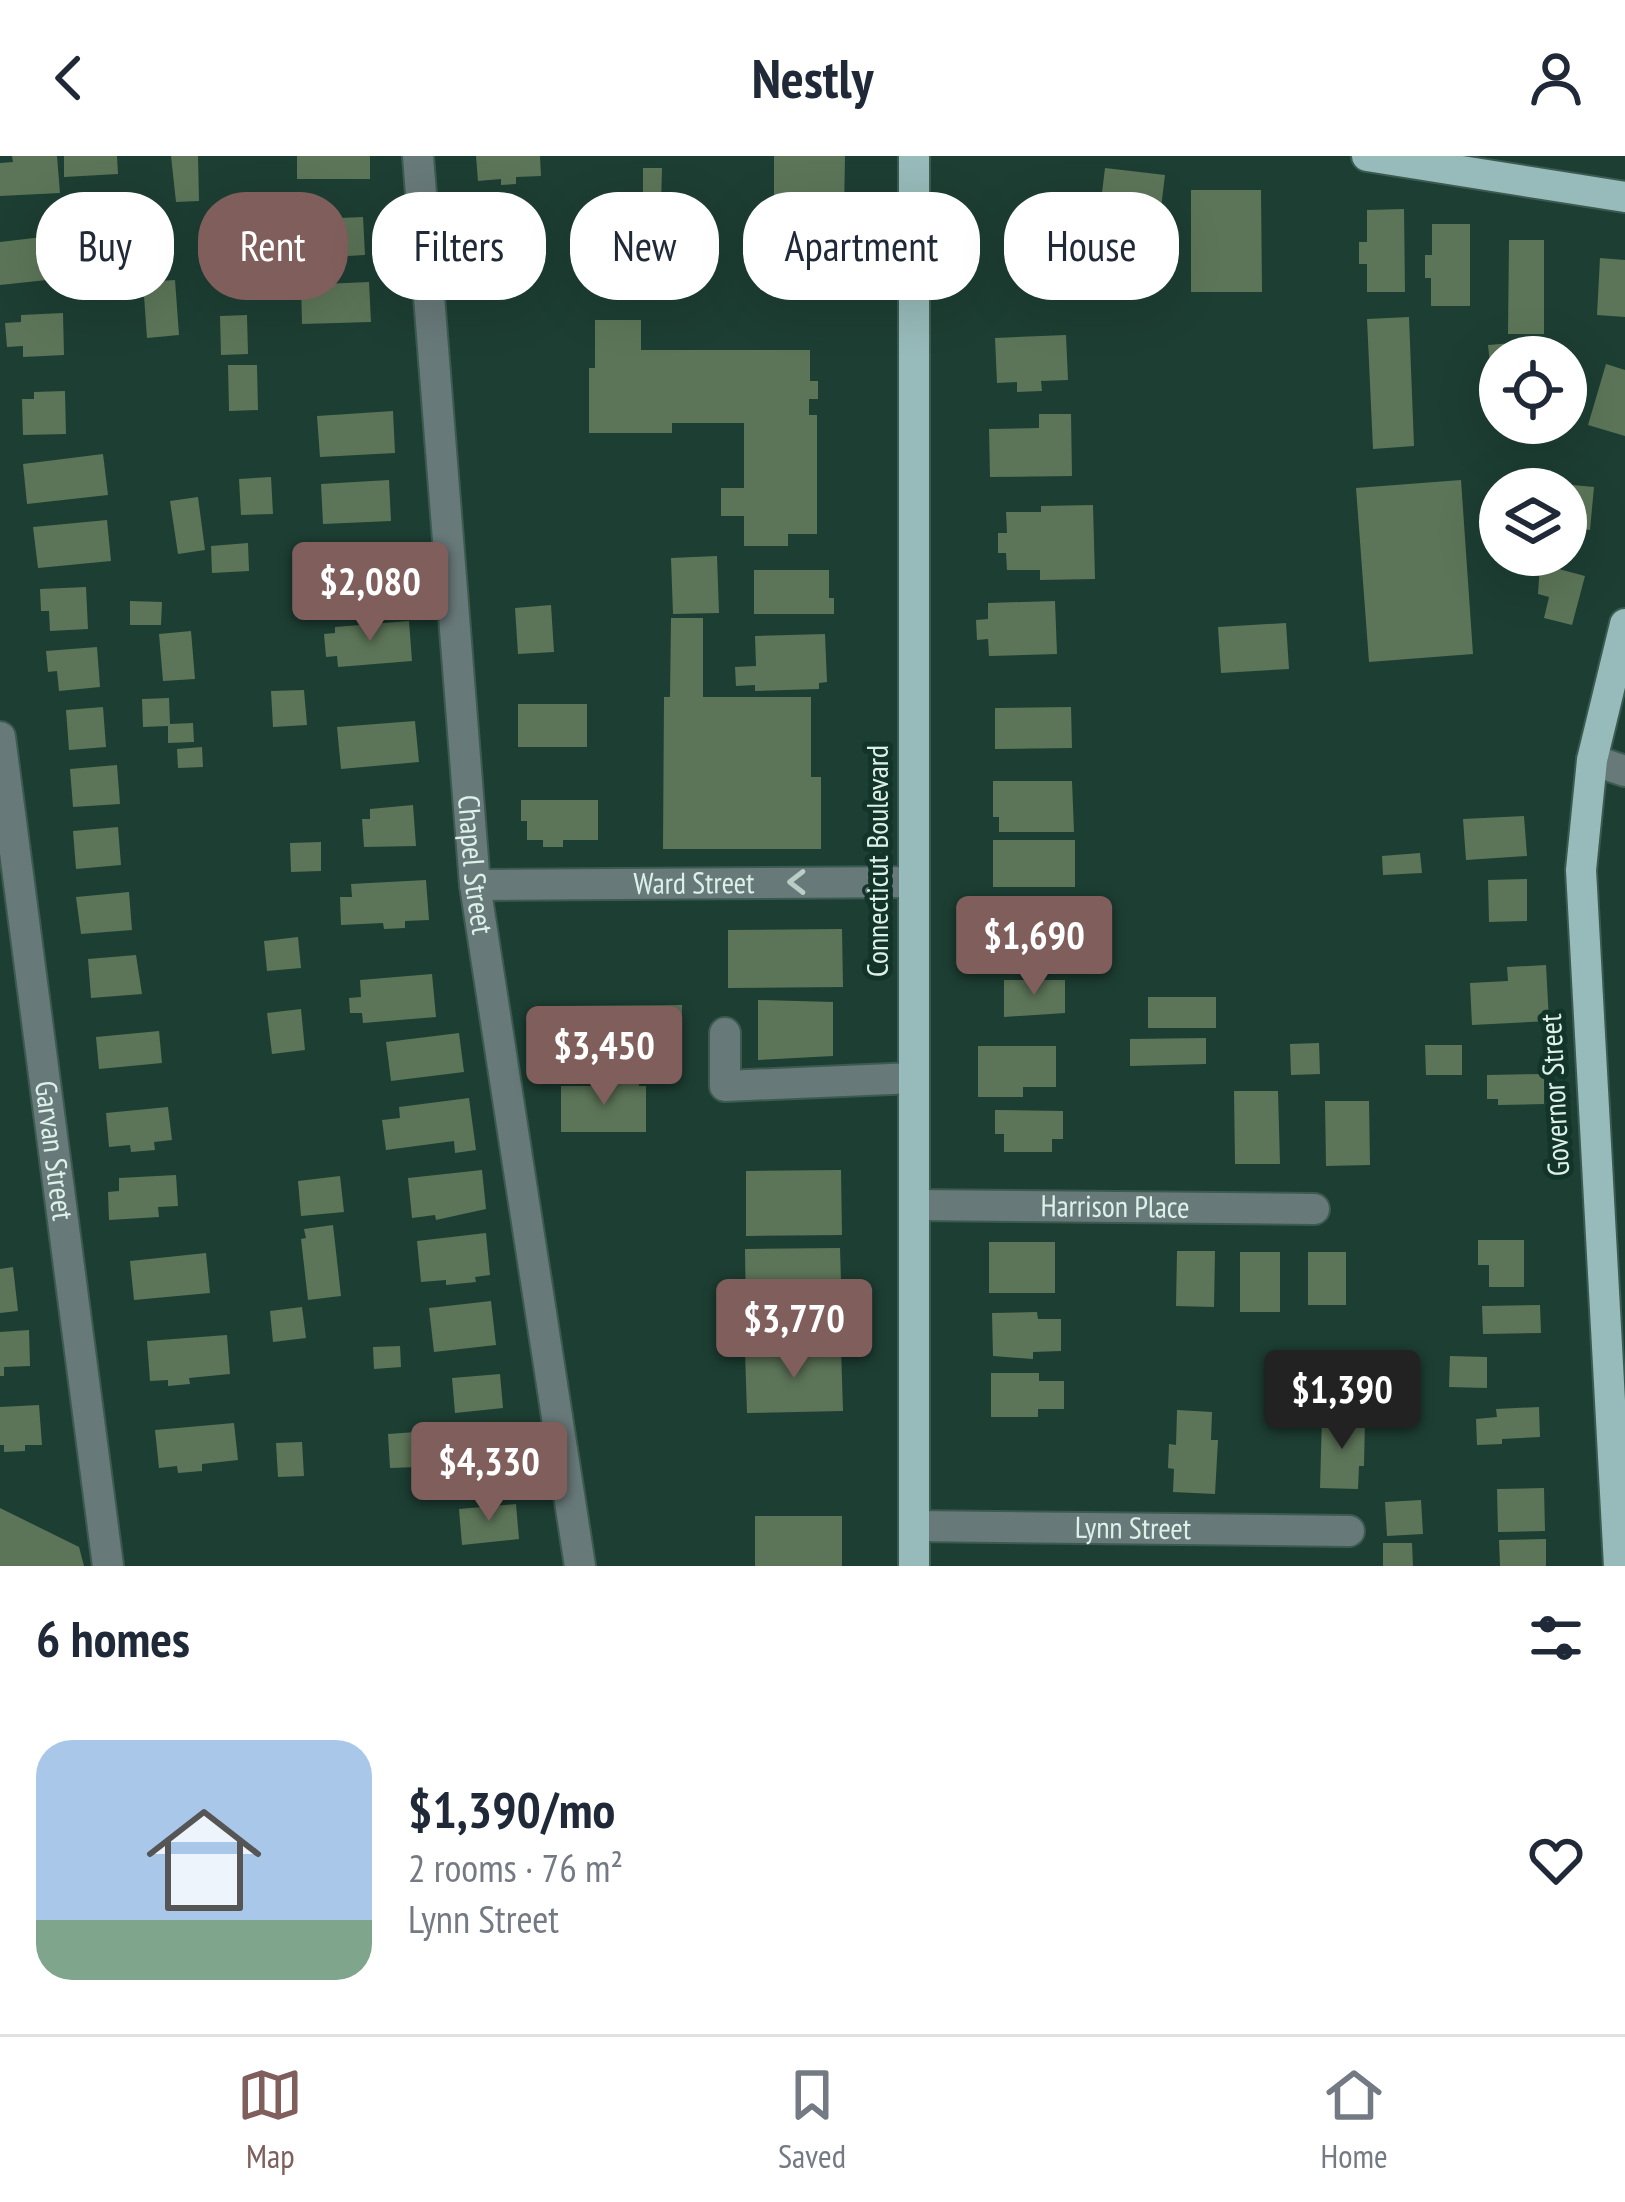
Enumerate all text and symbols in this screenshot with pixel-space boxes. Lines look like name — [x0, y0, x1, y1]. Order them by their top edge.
text: Nestly — [752, 43, 873, 113]
icon: back — [36, 45, 102, 111]
icon: person — [1523, 45, 1589, 111]
chip: Buy — [36, 192, 174, 300]
chip: Rent — [198, 192, 348, 300]
chip: Filters — [372, 192, 546, 300]
chip: New — [570, 192, 719, 300]
chip: Apartment — [743, 192, 980, 300]
chip: House — [1004, 192, 1179, 300]
map controls — [1479, 336, 1587, 576]
button: locate — [1479, 336, 1587, 444]
button: layers — [1479, 468, 1587, 576]
pin: $2,080 — [272, 542, 468, 644]
text: $2,080 — [319, 555, 421, 606]
street label: Connecticut Boulevard — [857, 745, 896, 977]
street label: Chapel Street — [450, 793, 503, 938]
street label: Ward Street — [633, 862, 755, 902]
one-way arrow — [787, 869, 806, 895]
pin: $1,690 — [936, 896, 1132, 998]
text: $1,690 — [983, 909, 1085, 960]
pin: $3,450 — [506, 1006, 702, 1108]
street label: Governor Street — [1530, 1012, 1577, 1177]
text: $3,450 — [553, 1019, 655, 1070]
street label: Garvan Street — [27, 1078, 84, 1223]
street label: Harrison Place — [1040, 1185, 1190, 1226]
pin: $3,770 — [696, 1279, 892, 1381]
text: $3,770 — [743, 1292, 845, 1343]
pin: $1,390 — [1244, 1350, 1440, 1452]
text: $1,390 — [1291, 1363, 1393, 1414]
pin: $4,330 — [391, 1422, 587, 1524]
text: $4,330 — [438, 1435, 540, 1486]
street label: Lynn Street — [1075, 1507, 1192, 1547]
text: 6 homes — [36, 1605, 190, 1671]
icon: filters — [1523, 1605, 1589, 1671]
text: $1,390/mo — [408, 1776, 615, 1842]
icon: home — [132, 1788, 276, 1932]
icon: heart — [1523, 1827, 1589, 1893]
text: 2 rooms · 76 m² — [408, 1842, 623, 1893]
text: Lynn Street — [408, 1893, 559, 1944]
tab: Map — [237, 2062, 303, 2177]
tab: Saved — [778, 2062, 846, 2177]
tab: Home — [1321, 2062, 1388, 2177]

